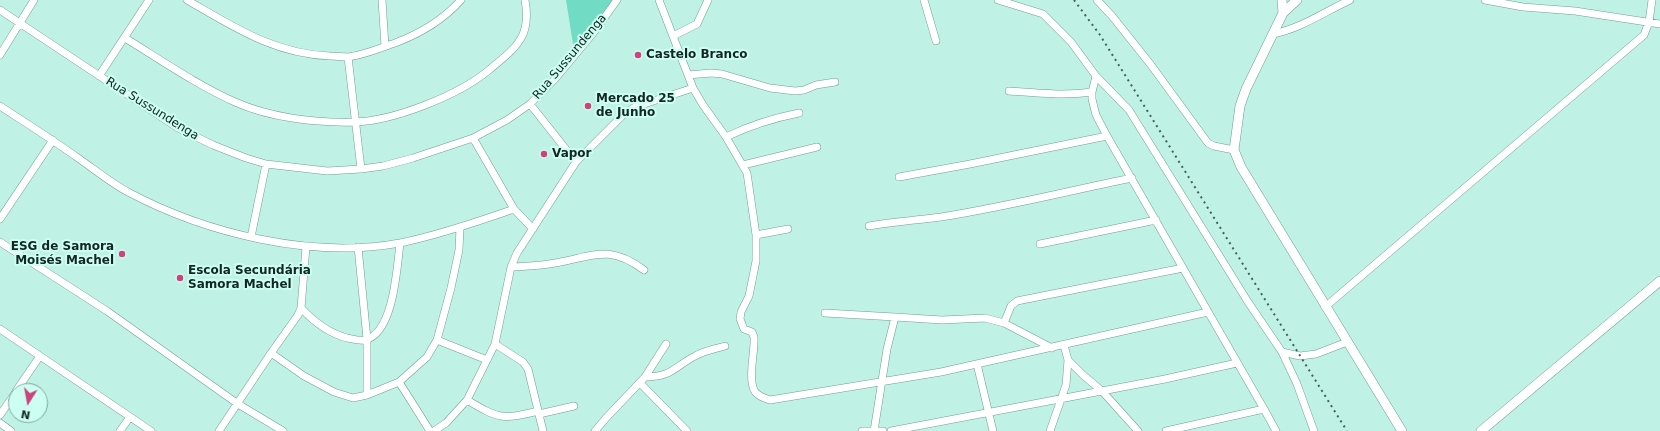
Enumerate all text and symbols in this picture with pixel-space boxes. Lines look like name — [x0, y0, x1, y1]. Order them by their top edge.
street label: Rua Sussundenga — [530, 11, 610, 103]
place label: Castelo Branco — [646, 48, 748, 62]
marker: Castelo Branco — [633, 50, 643, 60]
street label: Rua Sussundenga — [103, 75, 201, 143]
place label: Mercado 25 de Junho — [596, 92, 675, 120]
marker: Mercado 25 de Junho — [583, 101, 593, 111]
place label: Vapor — [552, 147, 591, 161]
marker: Vapor — [539, 149, 549, 159]
place label: ESG de Samora Moisés Machel — [11, 240, 114, 268]
marker: ESG de Samora Moisés Machel — [117, 249, 127, 259]
place label: Escola Secundária Samora Machel — [188, 264, 311, 292]
marker: Escola Secundária Samora Machel — [175, 273, 185, 283]
north arrow — [8, 383, 48, 423]
text: N — [20, 407, 32, 422]

